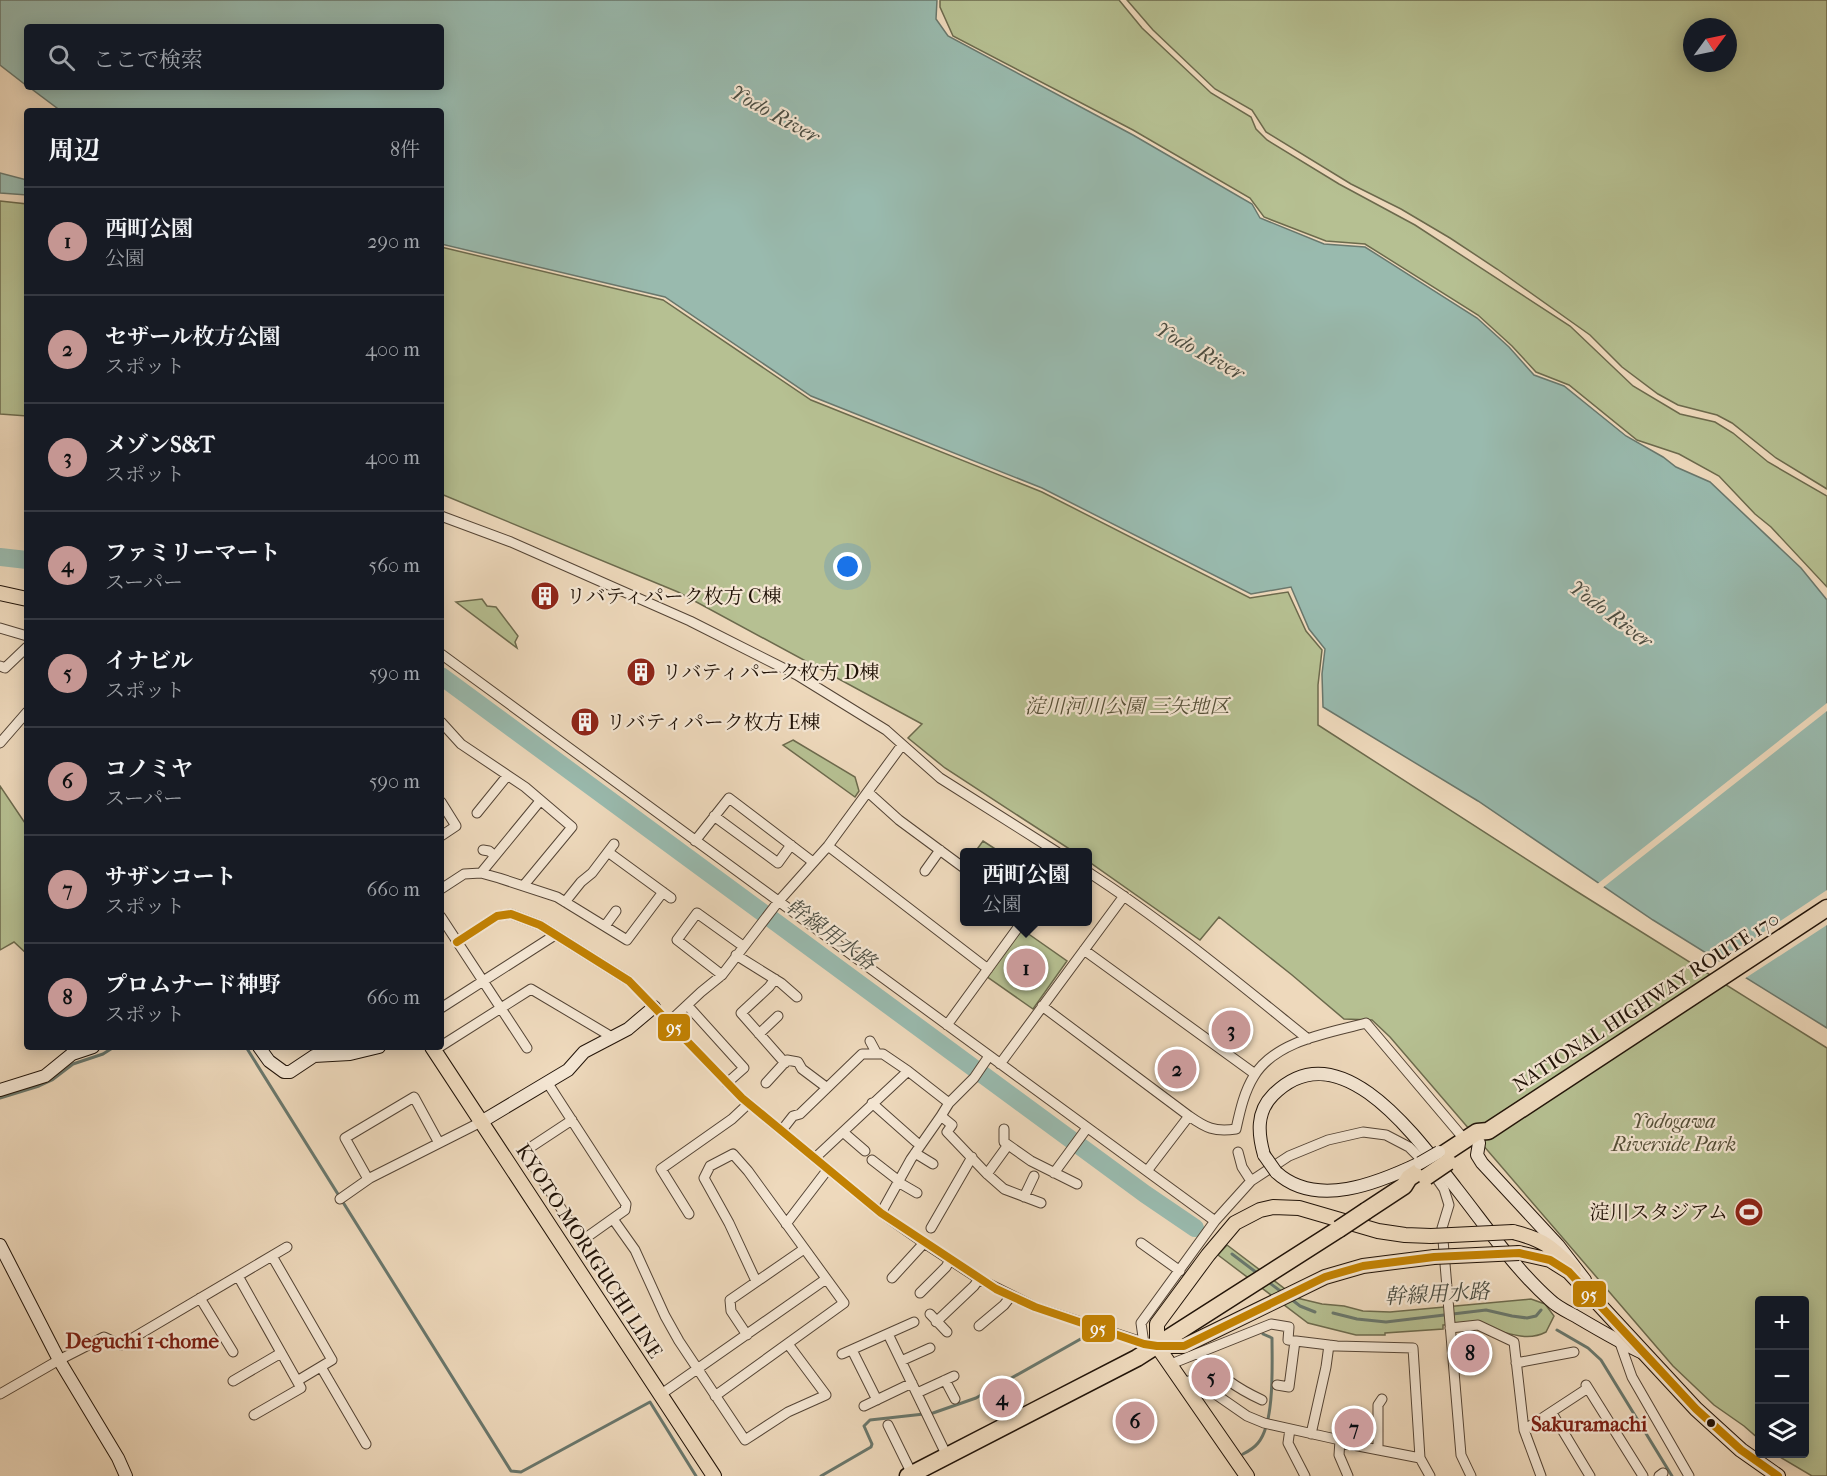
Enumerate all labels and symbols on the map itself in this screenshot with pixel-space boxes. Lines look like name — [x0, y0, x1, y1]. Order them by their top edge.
north arrow — [1683, 18, 1737, 72]
water label: Yodo River — [727, 80, 825, 149]
water label: Yodo River — [1152, 317, 1250, 386]
your location — [833, 552, 862, 581]
water label: Yodo River — [1565, 575, 1658, 654]
building icon: リバティパーク枚方 C棟 — [529, 580, 561, 612]
place label: リバティパーク枚方 C棟 — [566, 585, 782, 608]
building icon: リバティパーク枚方 D棟 — [625, 656, 657, 688]
place label: リバティパーク枚方 D棟 — [662, 661, 879, 684]
park label: 淀川河川公園 三矢地区 — [1025, 695, 1231, 718]
building icon: リバティパーク枚方 E棟 — [569, 706, 601, 738]
place label: リバティパーク枚方 E棟 — [606, 711, 820, 734]
water label: 幹線用水路 — [781, 893, 882, 976]
street label: NATIONAL HIGHWAY ROUTE 170 — [1509, 907, 1783, 1097]
pin: 1 — [1006, 946, 1046, 990]
pin: 3 — [1212, 1008, 1250, 1052]
line badge: 95 — [657, 1013, 691, 1042]
text: 95 — [665, 1018, 682, 1038]
pin: 2 — [1158, 1046, 1196, 1092]
park label: Yodogawa Riverside Park — [1610, 1110, 1736, 1156]
street label: KYOTO MORIGUCHI LINE — [511, 1140, 667, 1362]
sports icon: 淀川スタジアム — [1733, 1196, 1765, 1228]
place label: 淀川スタジアム — [1589, 1201, 1728, 1224]
water label: 幹線用水路 — [1384, 1279, 1492, 1309]
line badge: 95 — [1572, 1280, 1607, 1308]
text: 95 — [1580, 1285, 1597, 1305]
line badge: 95 — [1081, 1314, 1116, 1343]
text: 95 — [1089, 1319, 1106, 1339]
district label: Deguchi 1-chome — [65, 1329, 219, 1353]
pin: 8 — [1450, 1330, 1490, 1376]
pin: 5 — [1192, 1354, 1230, 1400]
pin: 4 — [982, 1376, 1022, 1420]
pin: 6 — [1116, 1398, 1154, 1444]
pin: 7 — [1334, 1406, 1374, 1450]
district label: Sakuramachi — [1531, 1412, 1648, 1436]
unlabelled marker — [1705, 1417, 1717, 1429]

